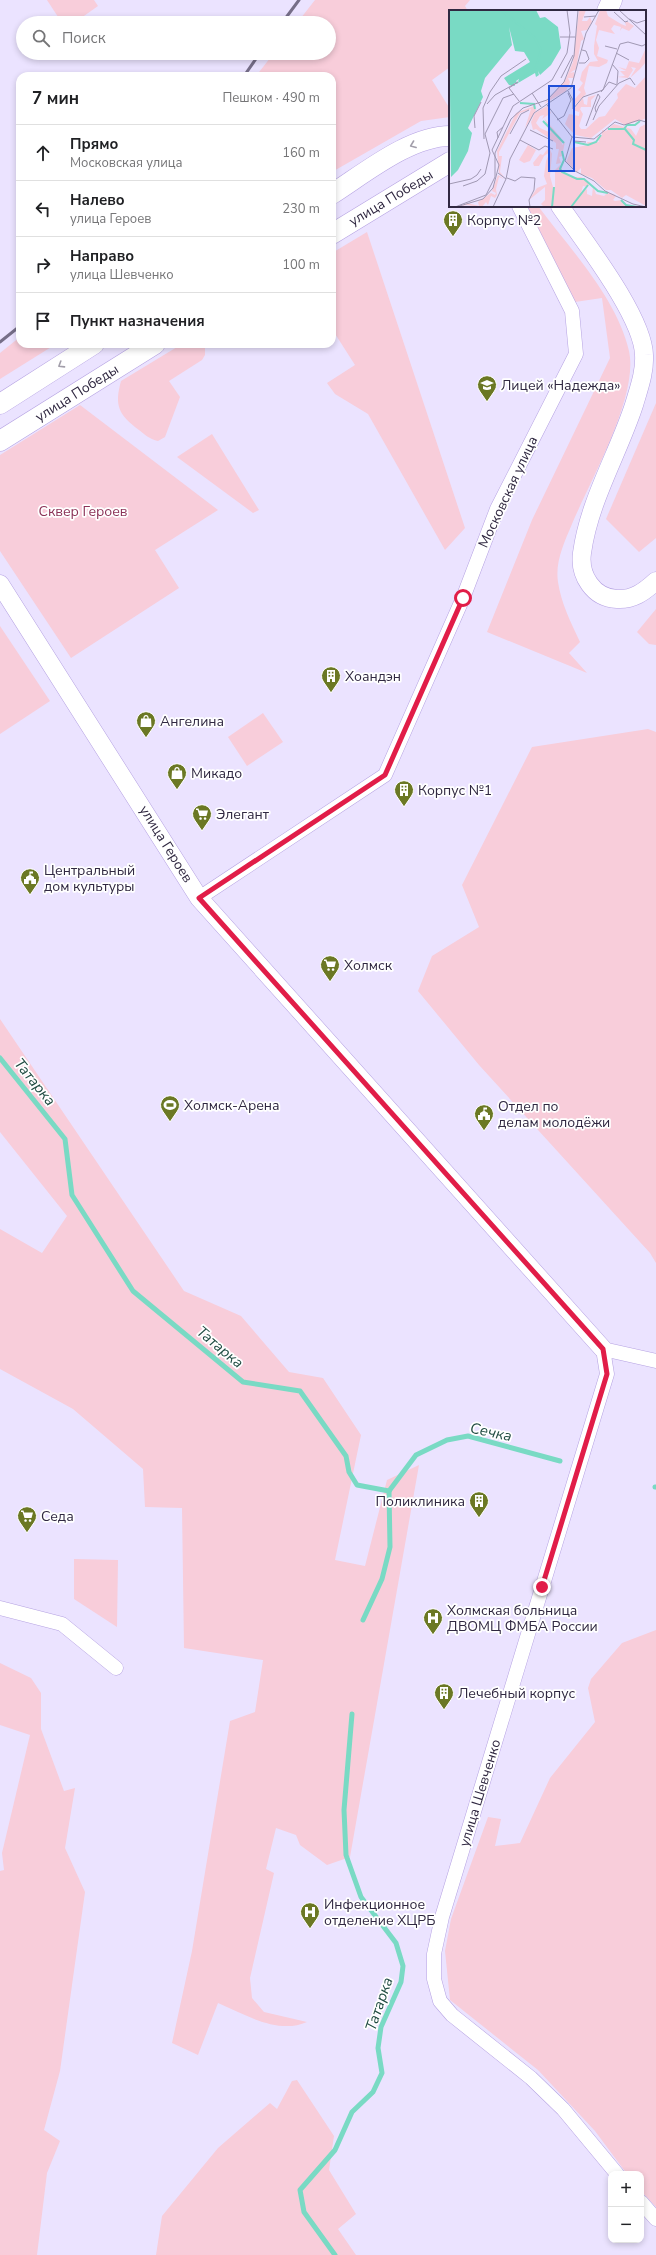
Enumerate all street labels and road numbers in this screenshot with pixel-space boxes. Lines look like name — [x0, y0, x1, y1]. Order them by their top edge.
street label: улица Победы — [345, 165, 437, 231]
street label: улица Победы — [32, 360, 122, 426]
street label: Московская улица — [474, 433, 542, 551]
street label: улица Героев — [135, 802, 197, 886]
street label: улица Шевченко — [455, 1737, 505, 1849]

